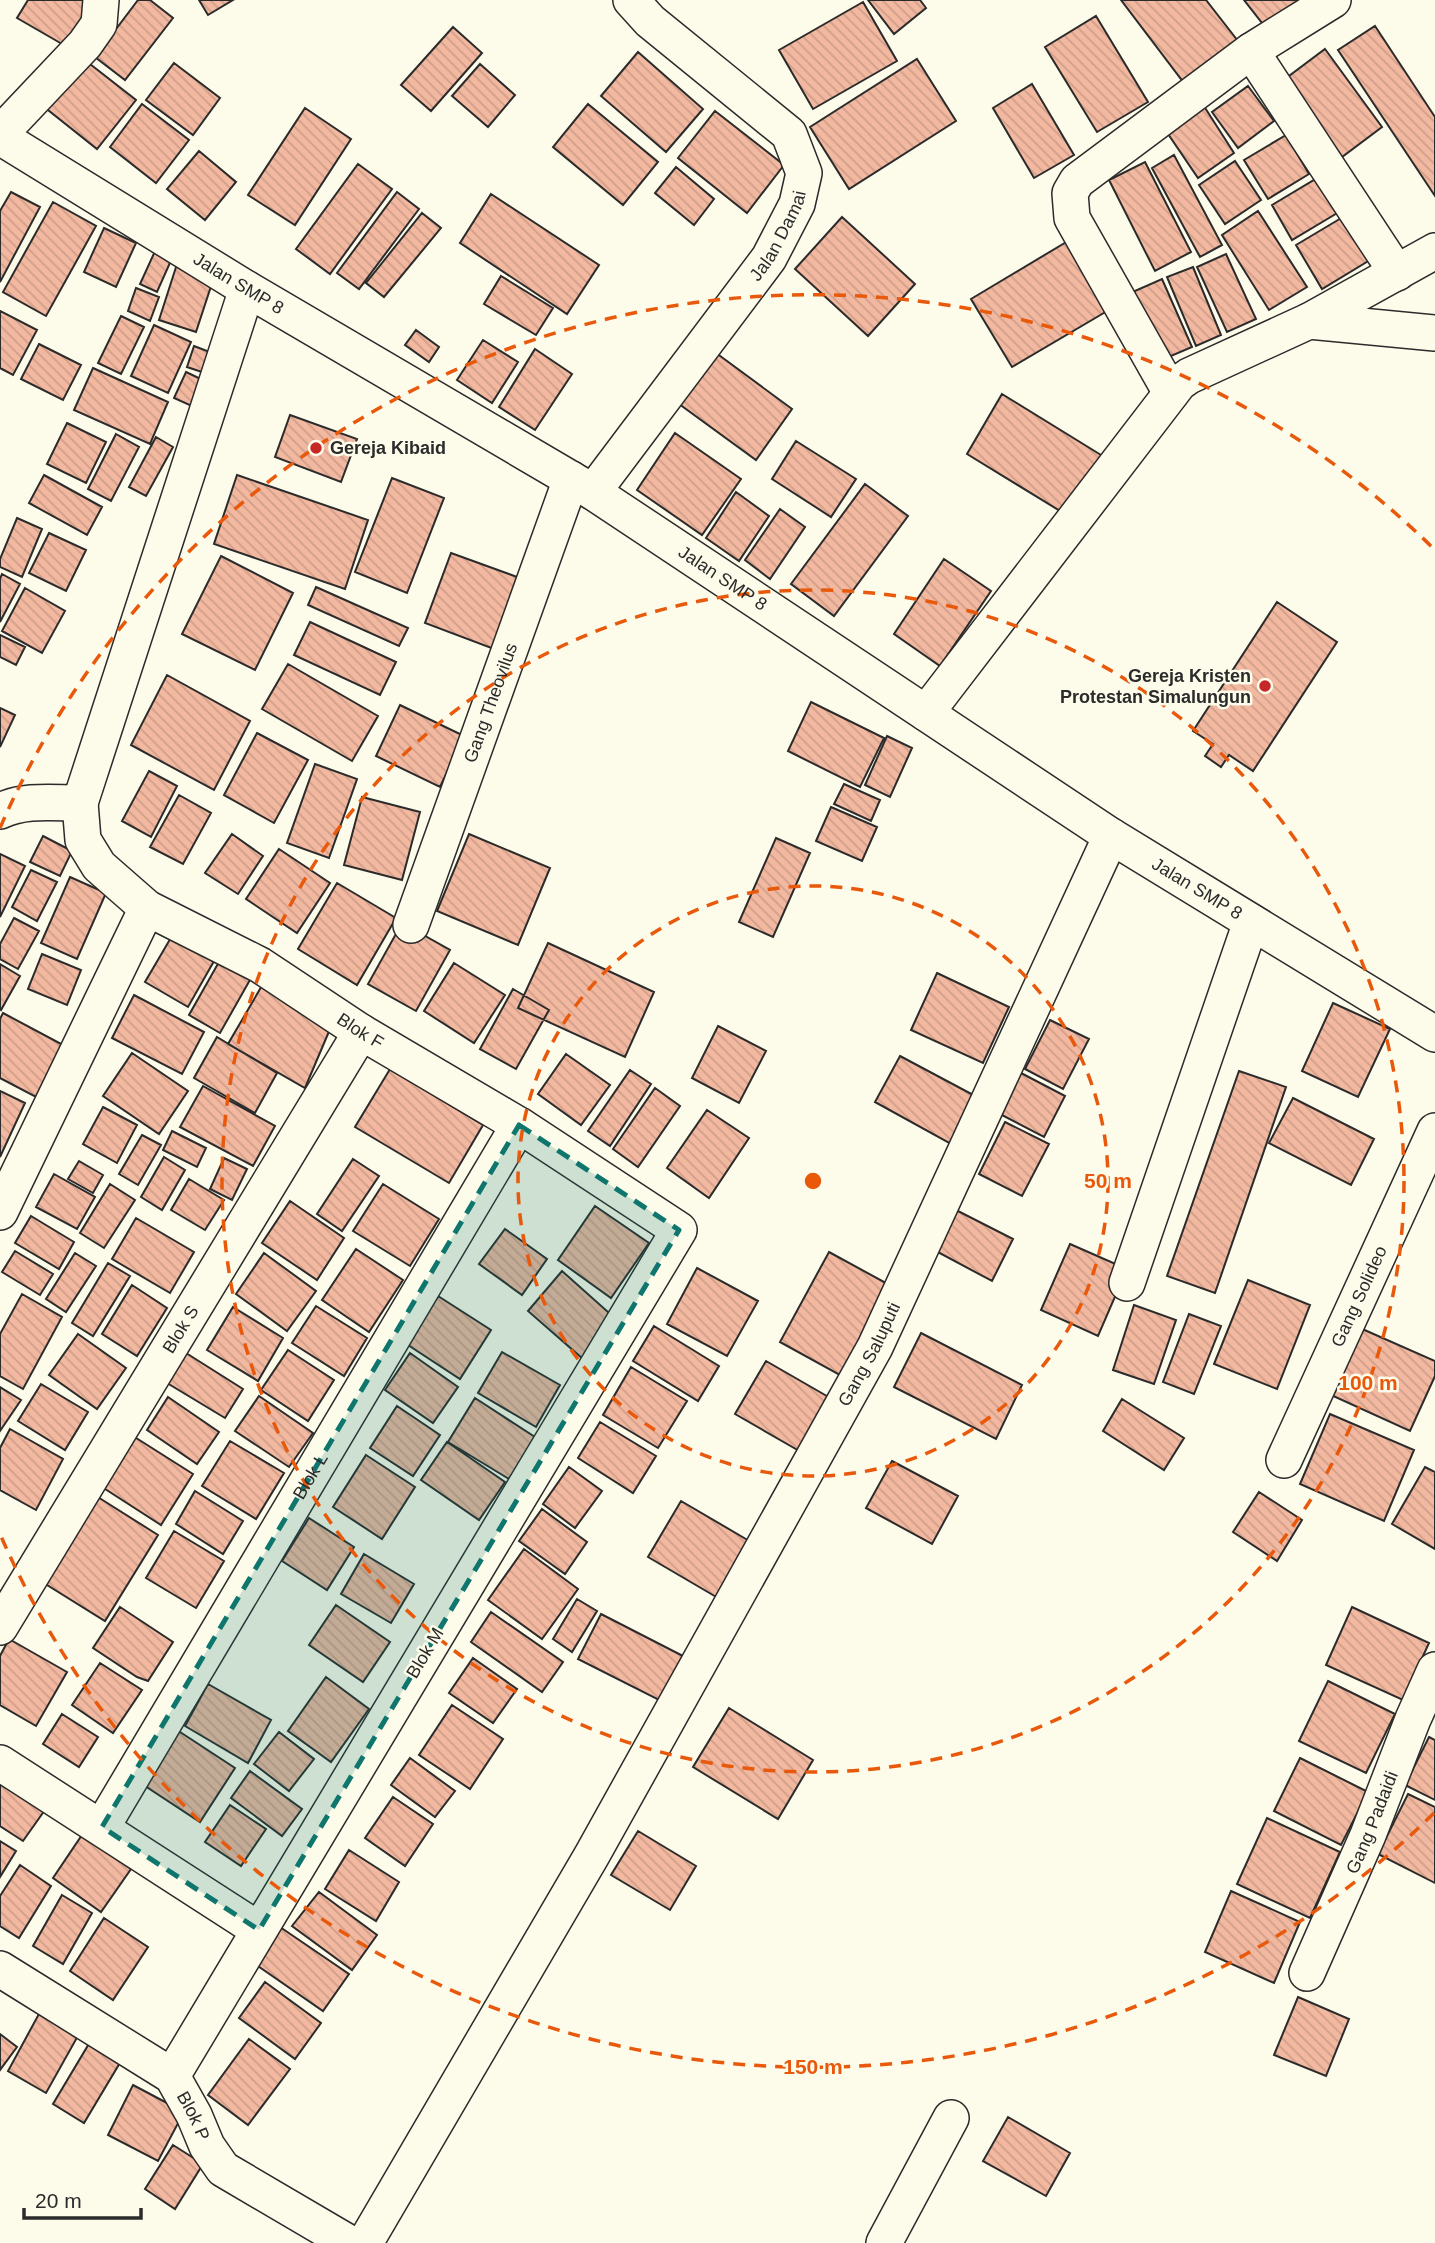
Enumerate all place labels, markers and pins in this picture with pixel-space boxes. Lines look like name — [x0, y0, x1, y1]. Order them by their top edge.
place label: Gereja Kibaid — [330, 438, 446, 458]
marker: Gereja Kibaid — [308, 440, 324, 456]
place label: Gereja Kristen Protestan Simalungun — [1060, 666, 1251, 707]
marker: Gereja Kristen Protestan Simalungun — [1257, 678, 1273, 694]
centre of rings — [801, 1169, 825, 1193]

